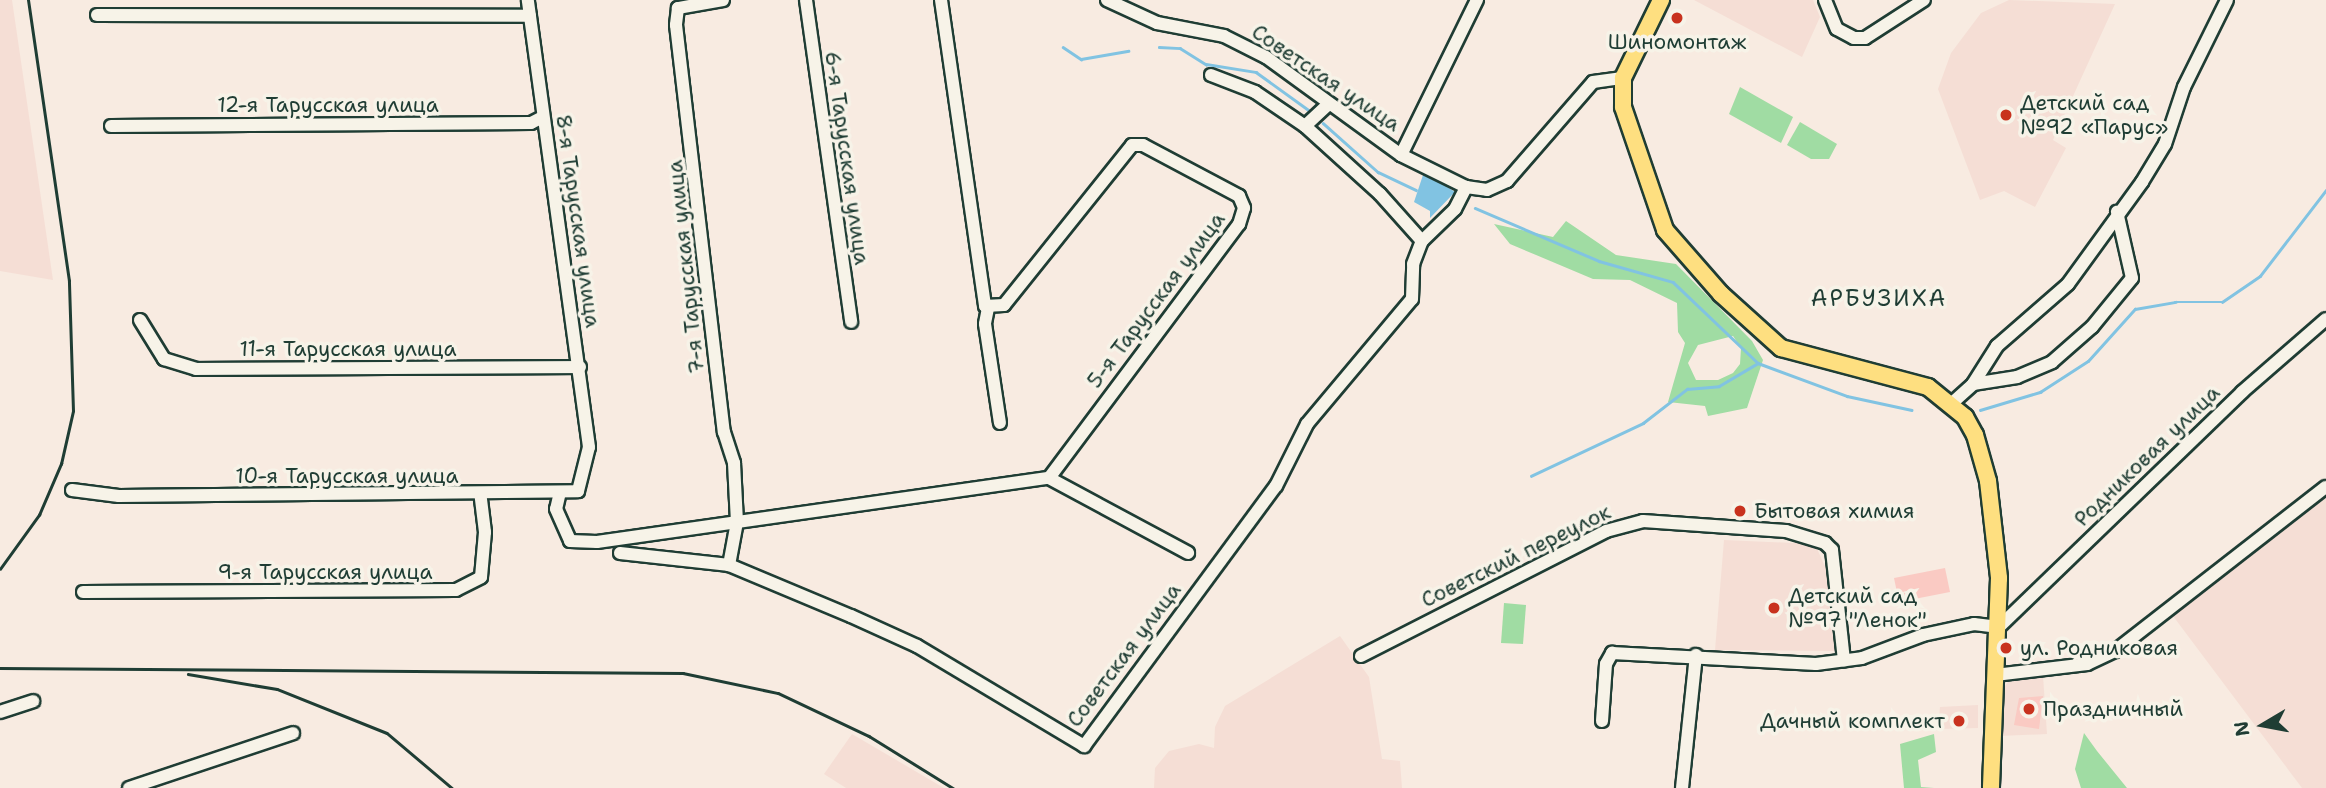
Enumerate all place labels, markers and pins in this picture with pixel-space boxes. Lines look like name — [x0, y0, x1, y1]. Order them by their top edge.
marker: Шиномонтаж — [1669, 10, 1685, 26]
place label: Шиномонтаж — [1608, 29, 1746, 55]
place label: Детский сад №92 «Парус» — [2020, 90, 2168, 140]
marker: Детский сад №92 «Парус» — [1998, 107, 2014, 123]
place label: Бытовая химия — [1754, 498, 1915, 524]
marker: Бытовая химия — [1732, 503, 1748, 519]
place label: Детский сад №97 "Ленок" — [1788, 583, 1927, 633]
marker: Детский сад №97 "Ленок" — [1766, 600, 1782, 616]
place label: ул. Родниковая — [2020, 635, 2178, 661]
marker: ул. Родниковая — [1998, 640, 2014, 656]
place label: Праздничный — [2043, 696, 2183, 722]
marker: Праздничный — [2021, 701, 2037, 717]
place label: Дачный комплект — [1760, 708, 1945, 734]
marker: Дачный комплект — [1951, 713, 1967, 729]

